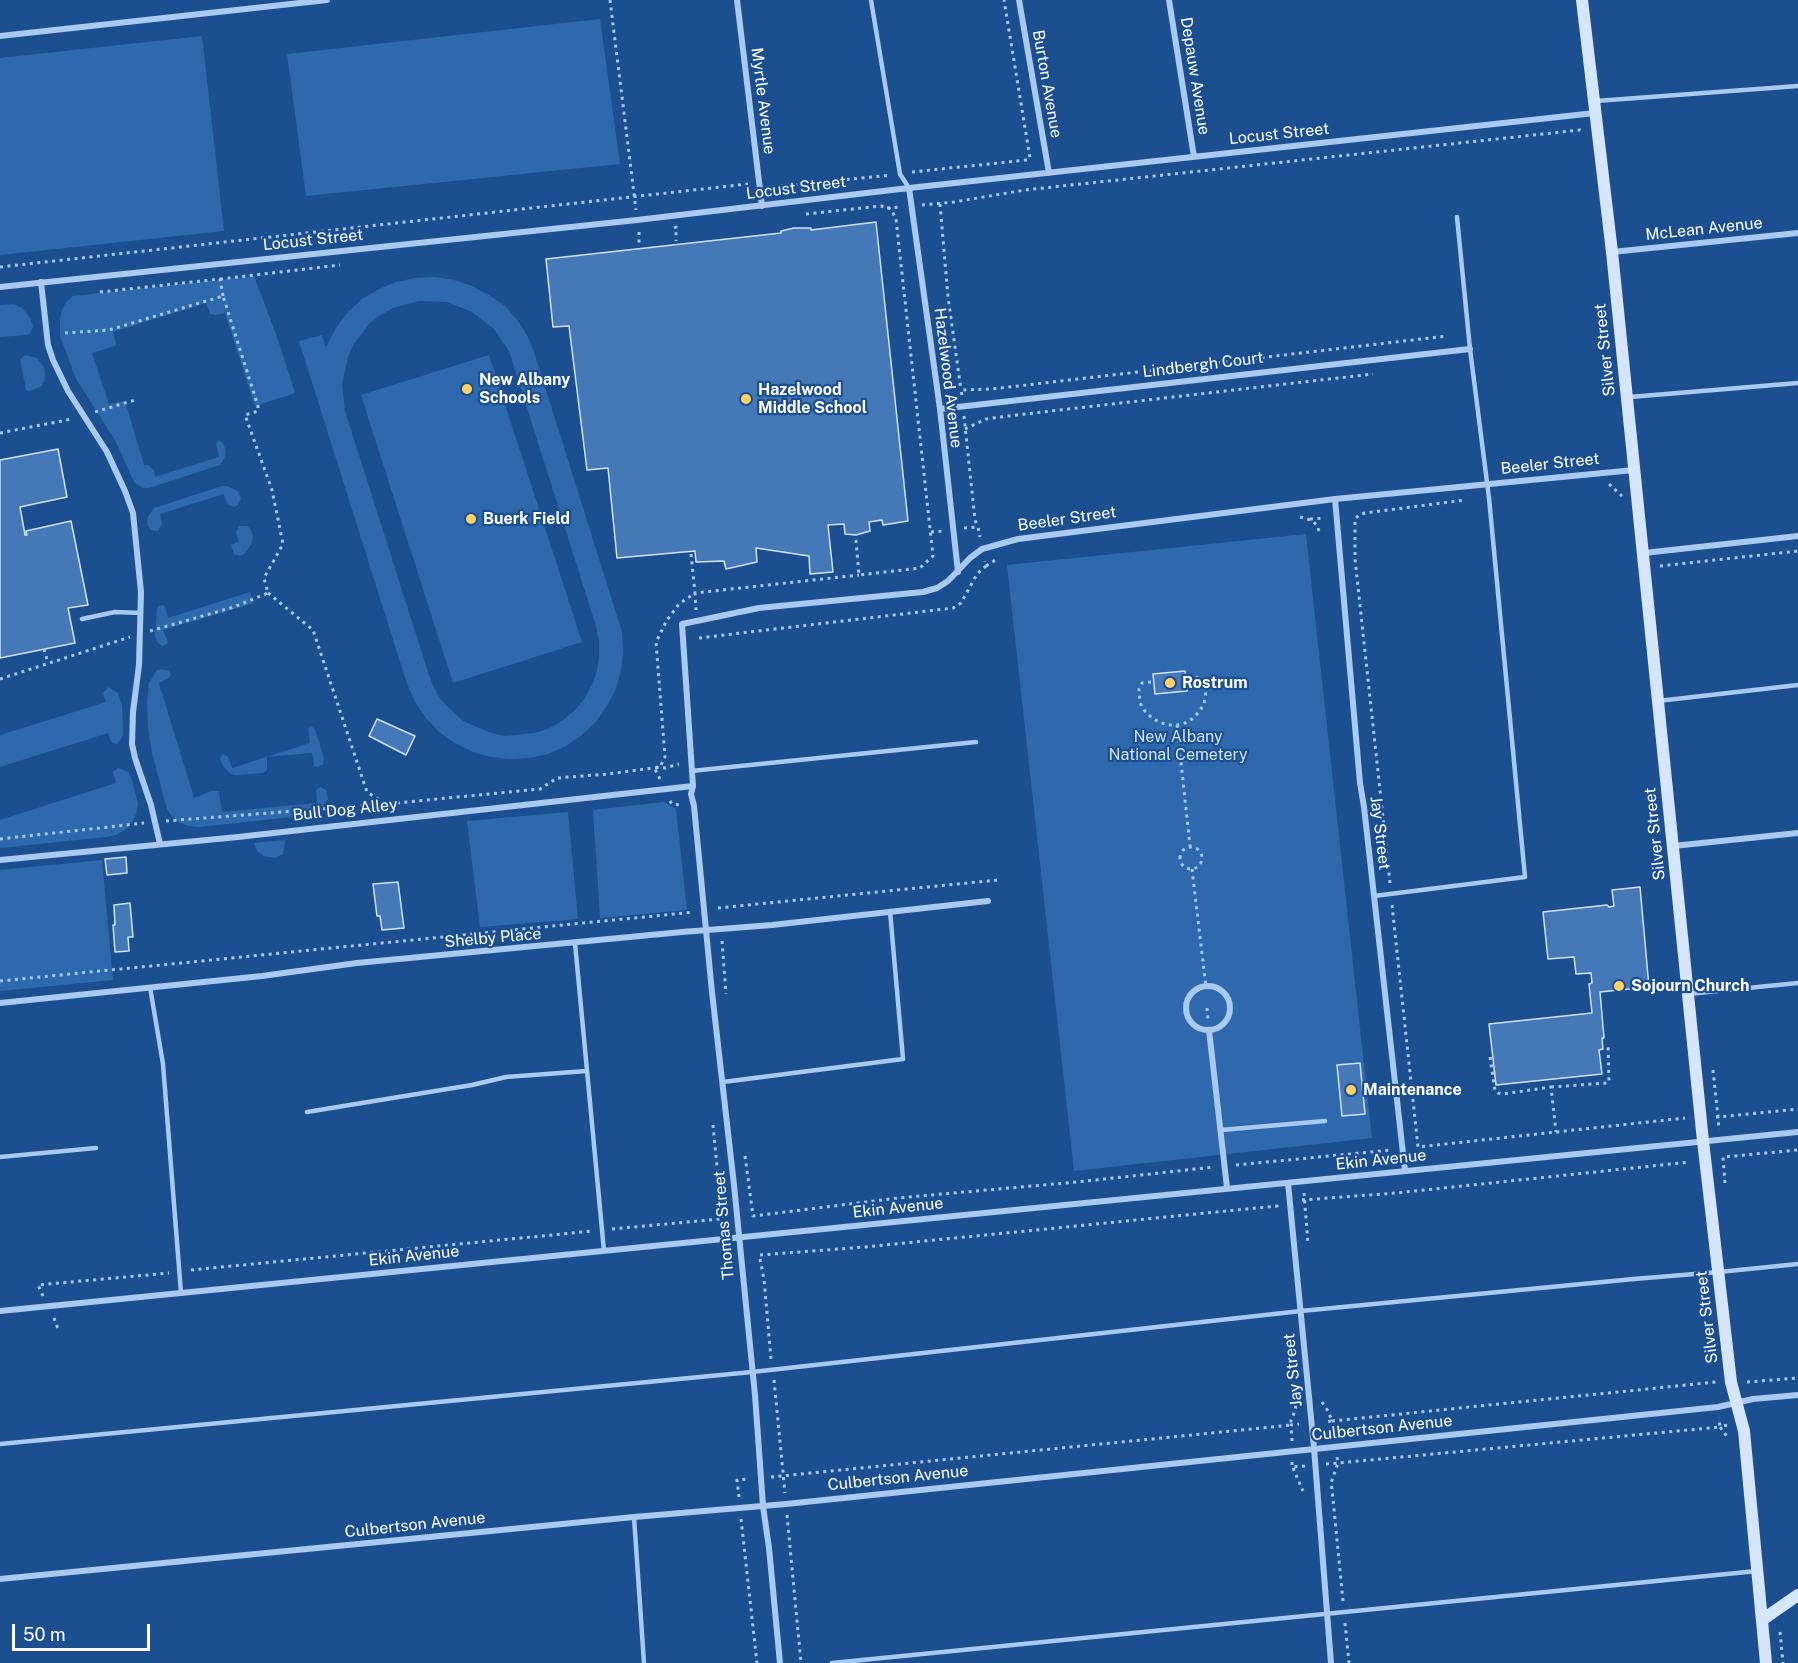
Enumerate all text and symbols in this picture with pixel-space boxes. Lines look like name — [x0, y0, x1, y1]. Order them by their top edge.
street label: Depauw Avenue — [1176, 16, 1214, 136]
street label: Burton Avenue — [1028, 29, 1066, 139]
street label: Myrtle Avenue — [747, 47, 779, 155]
street label: Locust Street — [1228, 119, 1330, 149]
street label: Locust Street — [745, 172, 847, 204]
street label: McLean Avenue — [1645, 213, 1763, 245]
street label: Locust Street — [262, 225, 364, 255]
street label: Silver Street — [1591, 303, 1619, 397]
street label: Hazelwood Avenue — [930, 307, 966, 449]
street label: Lindbergh Court — [1142, 348, 1264, 382]
place label: New Albany Schools — [479, 370, 570, 408]
place label: Hazelwood Middle School — [758, 380, 867, 418]
marker: New Albany Schools — [460, 382, 474, 396]
marker: Hazelwood Middle School — [739, 392, 753, 406]
street label: Beeler Street — [1500, 449, 1600, 479]
street label: Beeler Street — [1016, 503, 1118, 535]
place label: Buerk Field — [483, 509, 570, 529]
marker: Buerk Field — [464, 512, 478, 526]
place label: Rostrum — [1182, 673, 1248, 693]
marker: Rostrum — [1163, 676, 1177, 690]
park label: New Albany National Cemetery — [1108, 727, 1248, 765]
street label: Silver Street — [1641, 787, 1669, 881]
street label: Bull Dog Alley — [292, 795, 398, 825]
street label: Jay Street — [1366, 795, 1394, 871]
street label: Shelby Place — [444, 924, 542, 952]
place label: Sojourn Church — [1631, 976, 1750, 996]
marker: Sojourn Church — [1612, 979, 1626, 993]
place label: Maintenance — [1363, 1080, 1462, 1100]
marker: Maintenance — [1344, 1083, 1358, 1097]
street label: Ekin Avenue — [1335, 1146, 1427, 1174]
street label: Thomas Street — [710, 1170, 738, 1280]
street label: Ekin Avenue — [852, 1194, 944, 1222]
street label: Ekin Avenue — [368, 1242, 460, 1270]
street label: Silver Street — [1692, 1270, 1722, 1364]
street label: Jay Street — [1280, 1332, 1306, 1408]
street label: Culbertson Avenue — [1311, 1411, 1453, 1445]
street label: Culbertson Avenue — [827, 1461, 969, 1495]
street label: Culbertson Avenue — [344, 1508, 486, 1542]
scale bar — [15, 1612, 153, 1650]
text: 50 m — [23, 1624, 66, 1645]

